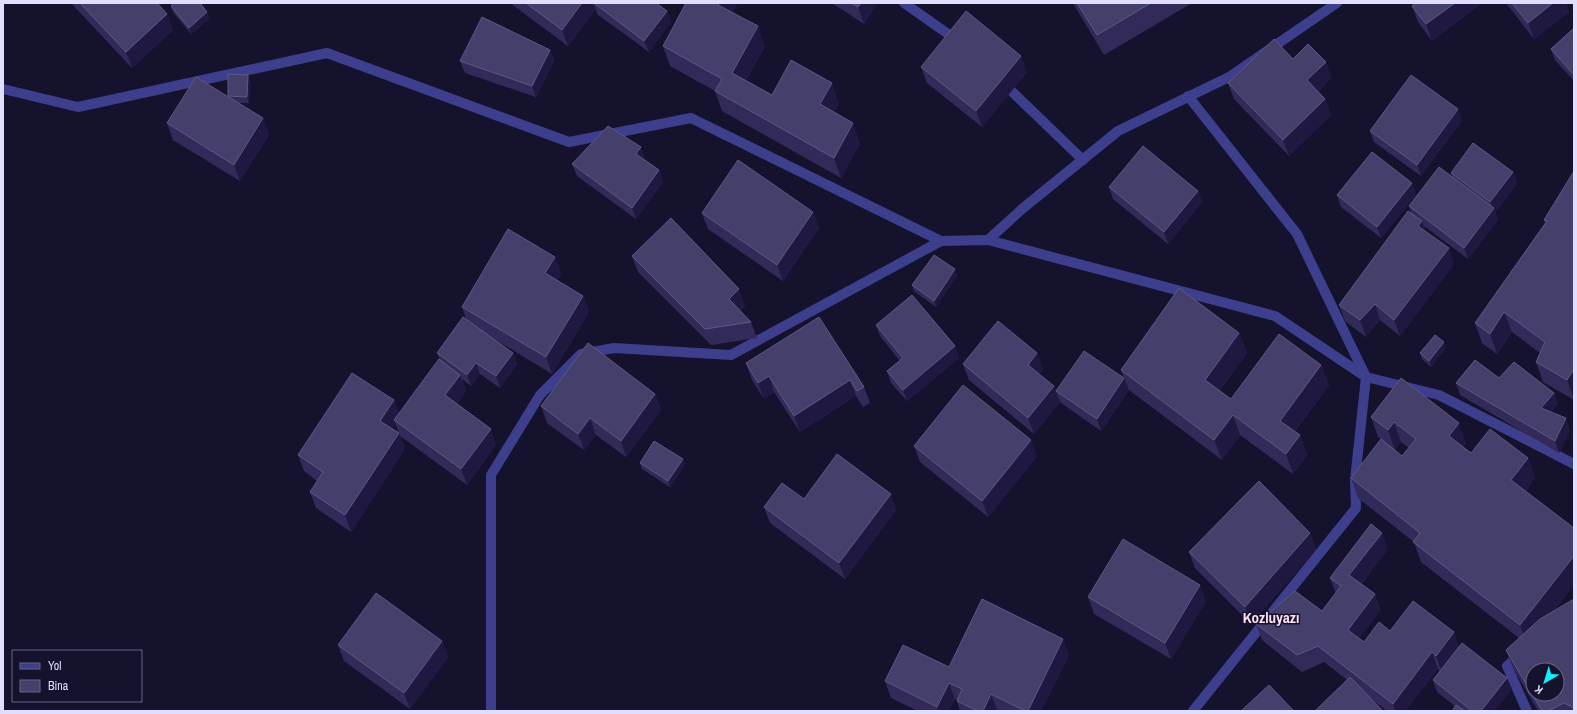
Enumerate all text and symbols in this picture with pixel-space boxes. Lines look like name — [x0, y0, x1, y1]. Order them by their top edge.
district label: Kozluyazı — [1243, 607, 1299, 628]
legend — [12, 650, 142, 702]
text: Yol — [48, 658, 61, 674]
north arrow — [1525, 662, 1565, 702]
text: Bina — [48, 678, 69, 694]
text: K — [1532, 682, 1546, 697]

